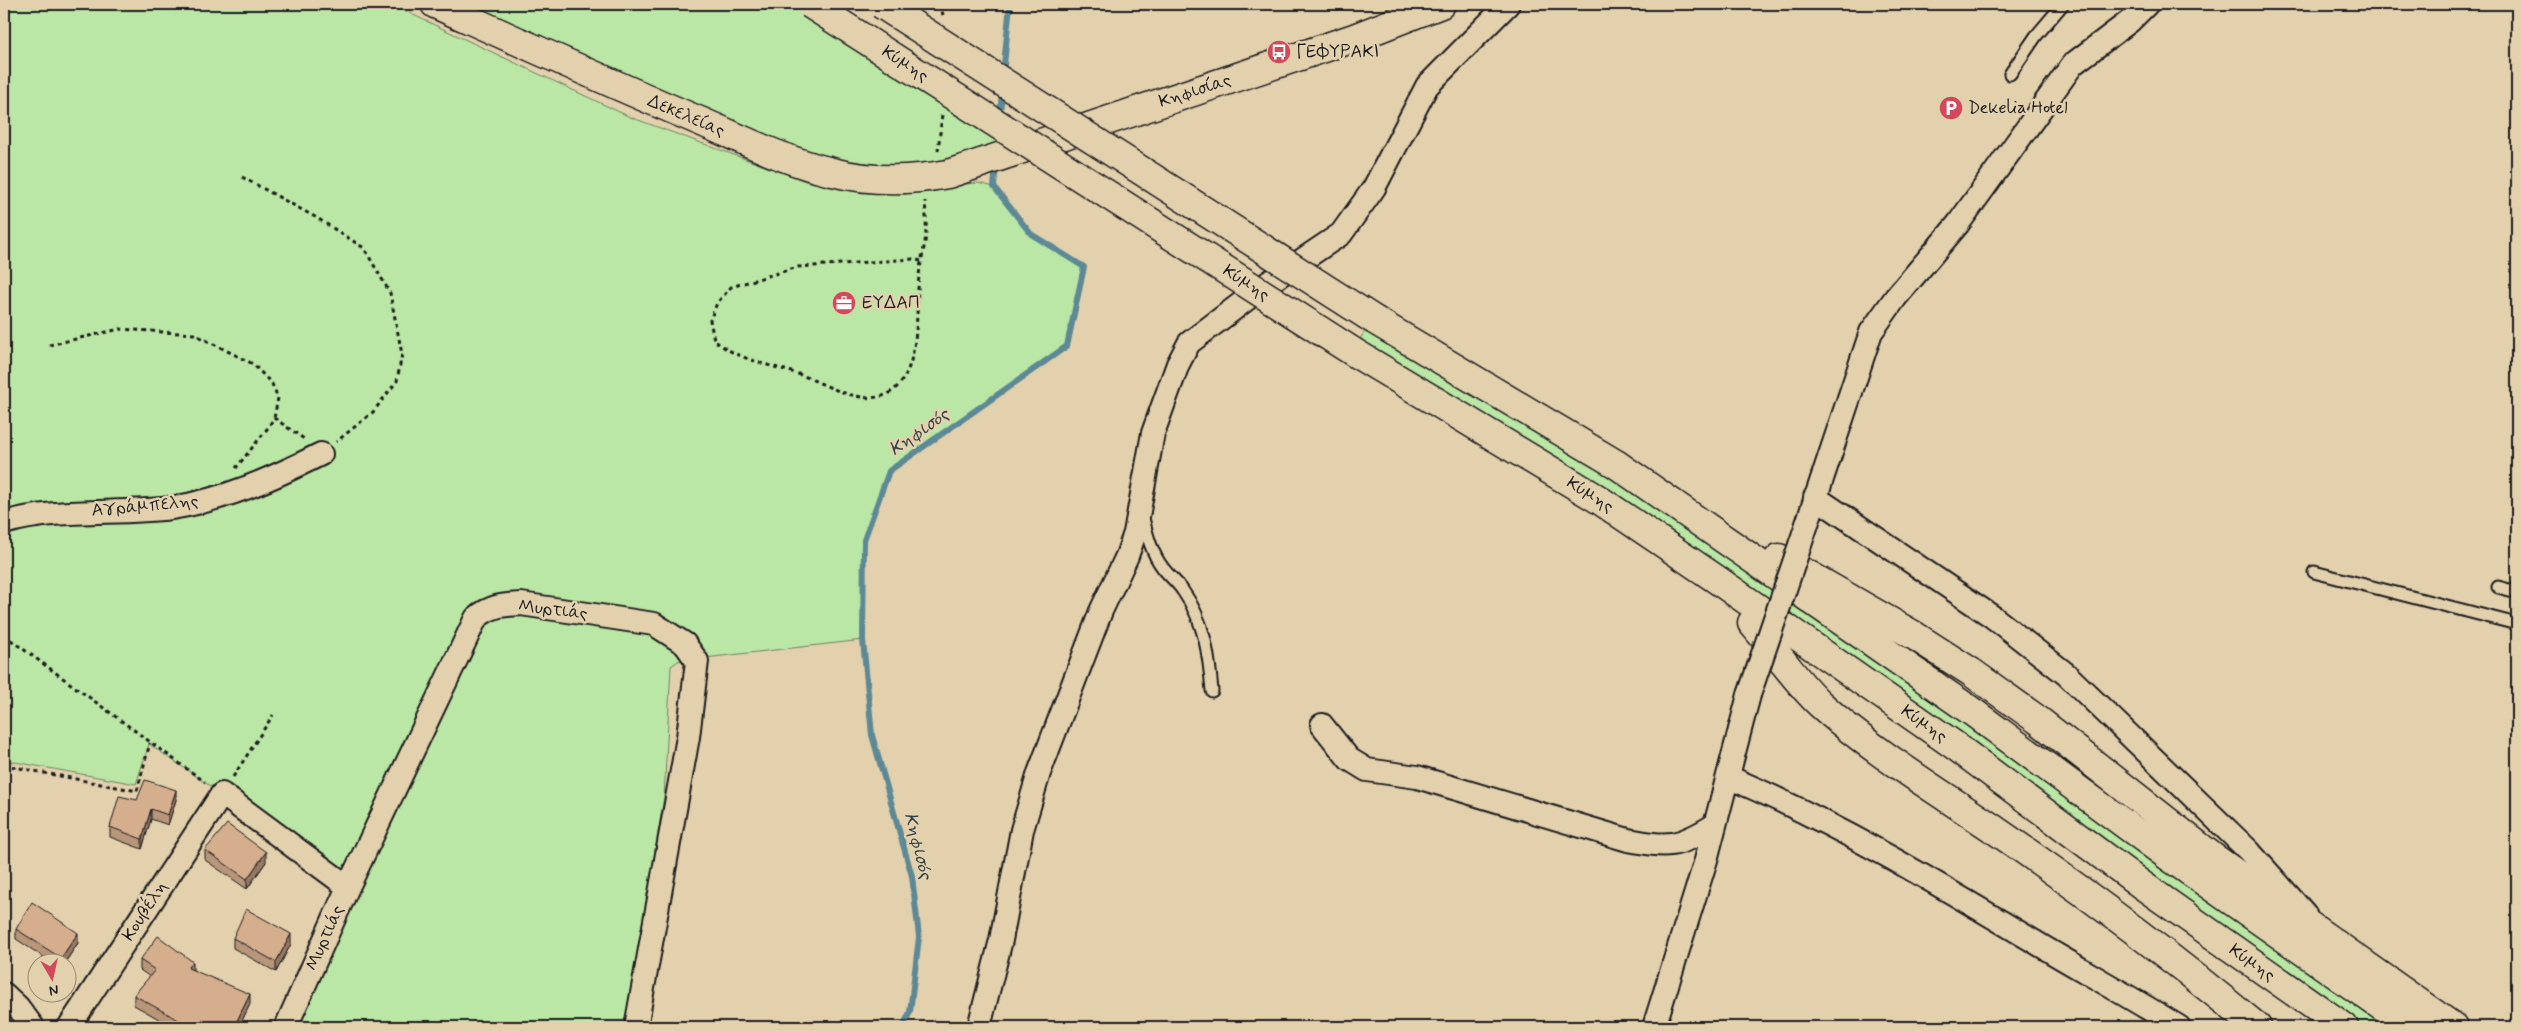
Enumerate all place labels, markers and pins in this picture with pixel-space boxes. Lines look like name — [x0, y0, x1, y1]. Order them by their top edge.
bus stop icon: ΓΕΦΥΡΑΚΙ — [1266, 39, 1292, 65]
place label: ΓΕΦΥΡΑΚΙ — [1296, 40, 1379, 64]
parking icon: Dekelia Hotel — [1938, 95, 1964, 121]
place label: Dekelia Hotel — [1968, 96, 2068, 120]
office icon: ΕΥΔΑΠ — [831, 290, 857, 316]
place label: ΕΥΔΑΠ — [862, 291, 920, 315]

